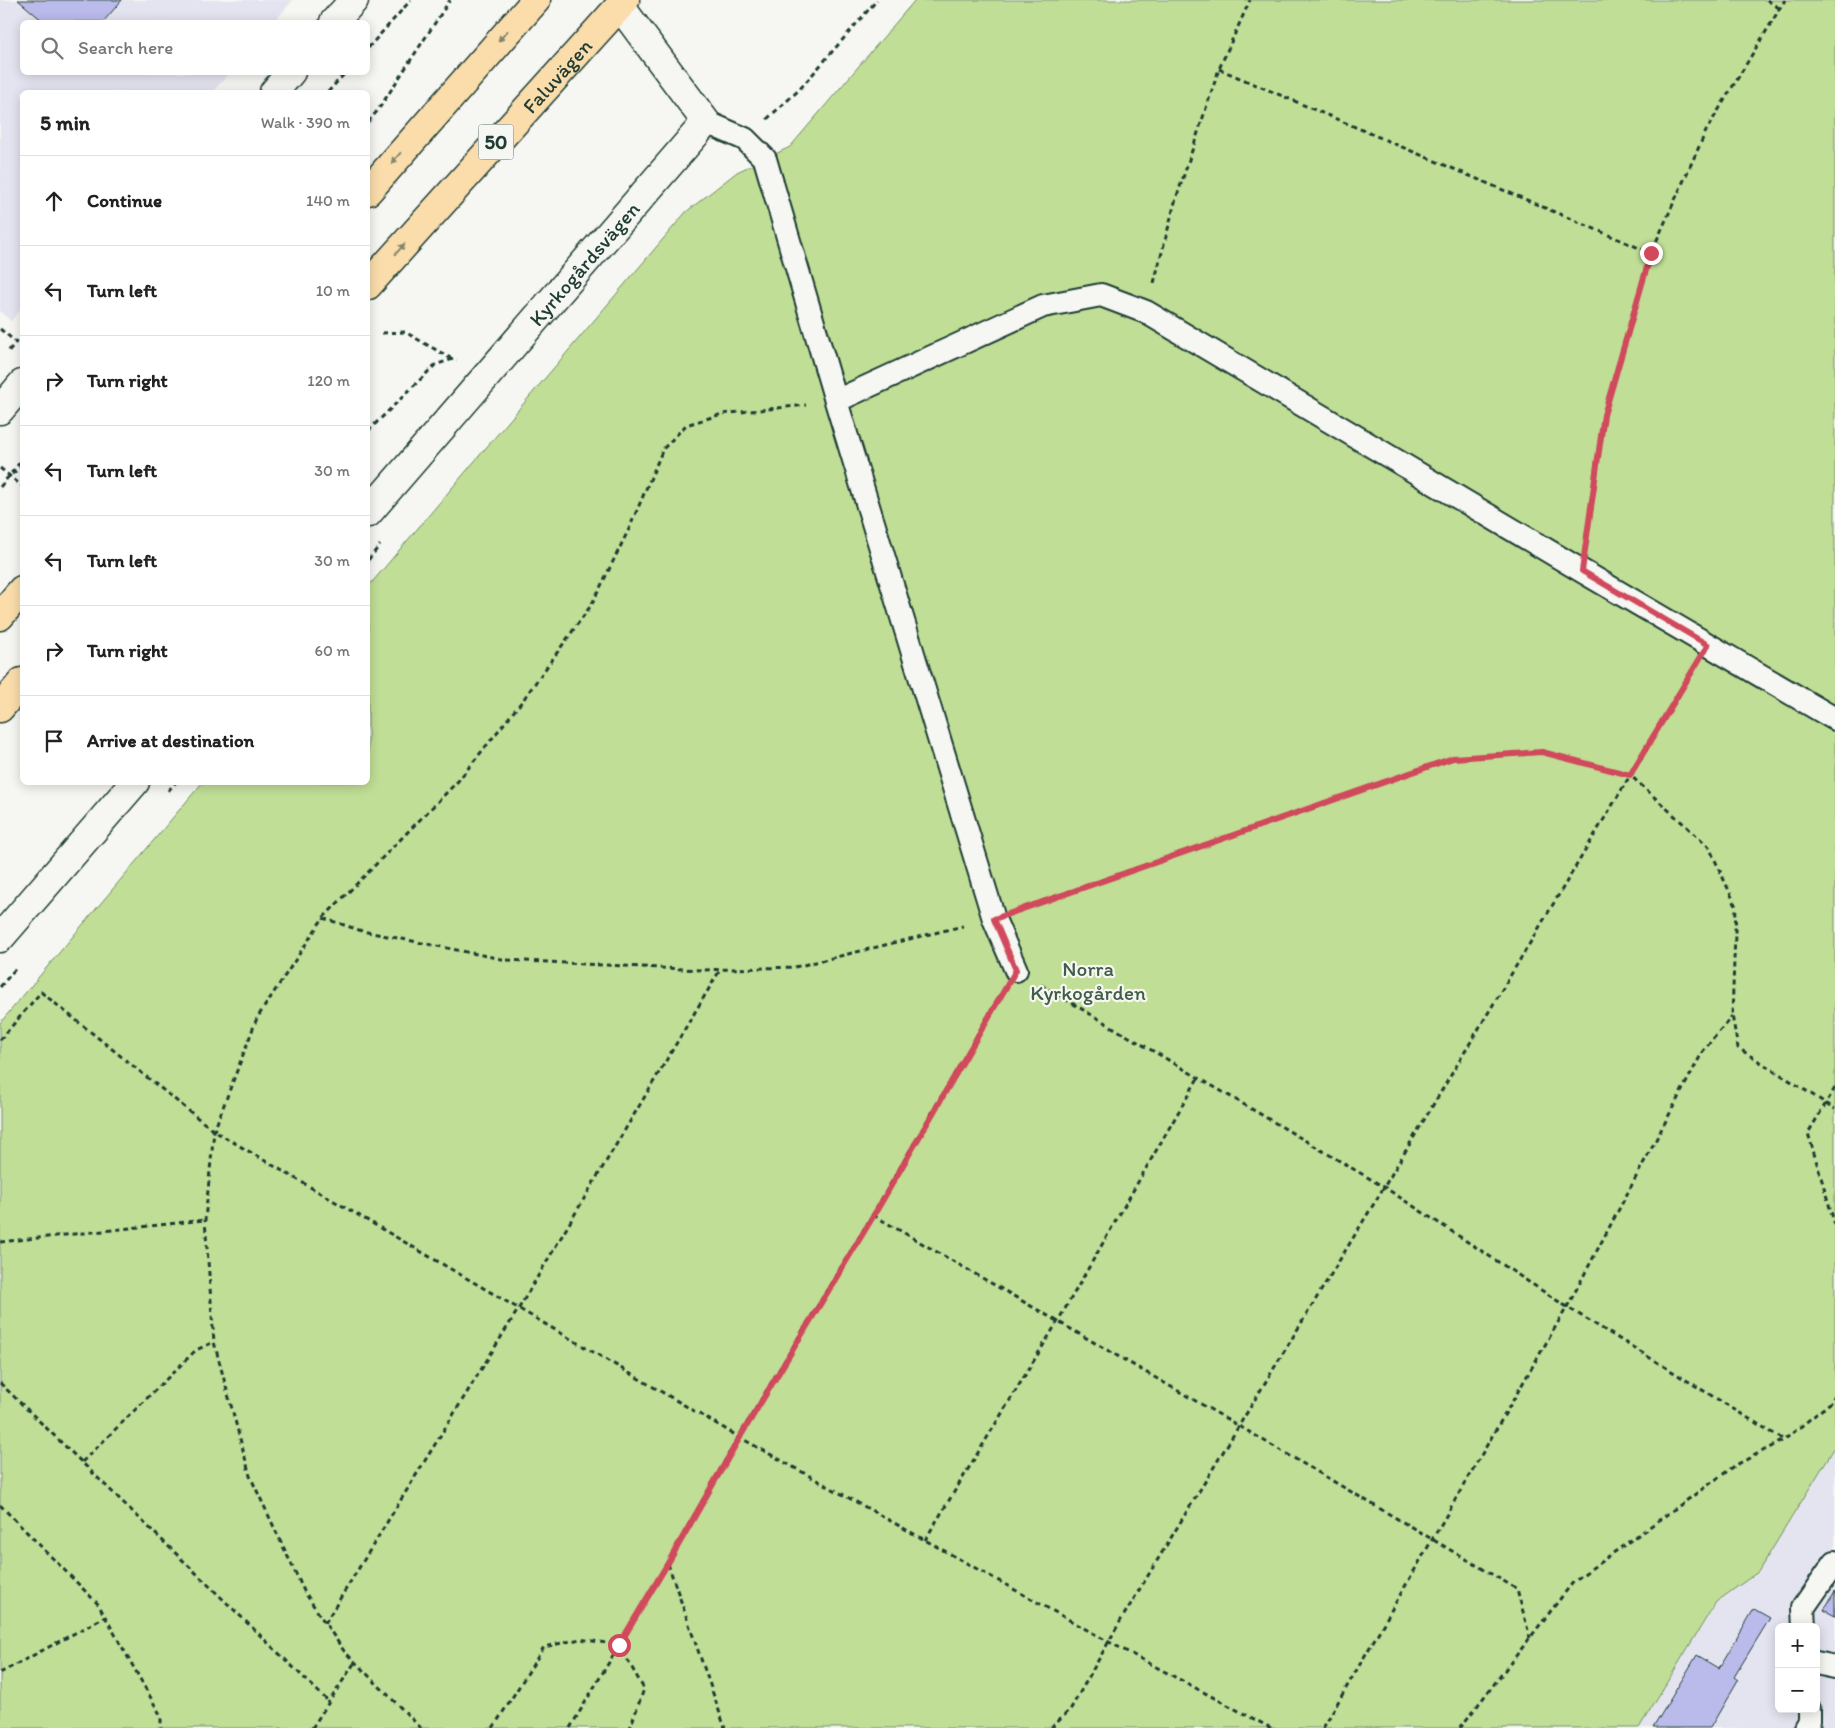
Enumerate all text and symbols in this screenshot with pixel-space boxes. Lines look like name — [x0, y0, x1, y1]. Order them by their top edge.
search box — [20, 20, 370, 75]
one-way arrow — [497, 30, 509, 42]
street label: Faluvägen — [517, 33, 597, 118]
icon: search — [38, 34, 66, 62]
text: Search here — [78, 36, 173, 59]
text: 5 min — [40, 110, 90, 135]
text: Walk · 390 m — [261, 113, 350, 132]
road number: 50 — [478, 124, 514, 160]
one-way arrow — [390, 152, 401, 165]
icon: ahead — [40, 187, 68, 215]
text: Continue — [87, 189, 162, 212]
text: 140 m — [306, 191, 350, 210]
street label: Kyrkogårdsvägen — [523, 196, 645, 331]
route end — [1640, 242, 1663, 265]
one-way arrow — [394, 243, 406, 255]
icon: left — [40, 277, 68, 305]
text: Turn left — [87, 279, 157, 302]
text: 10 m — [316, 281, 350, 300]
icon: right — [40, 367, 68, 395]
text: Turn right — [87, 369, 168, 392]
text: 120 m — [307, 371, 350, 390]
icon: left — [40, 457, 68, 485]
text: Turn left — [87, 459, 157, 482]
text: 30 m — [314, 461, 350, 480]
icon: left — [40, 547, 68, 575]
text: Turn left — [87, 549, 157, 572]
text: 30 m — [314, 551, 350, 570]
icon: right — [40, 637, 68, 665]
text: Turn right — [87, 639, 168, 662]
text: 60 m — [315, 641, 350, 660]
icon: arrive — [40, 727, 68, 755]
text: Arrive at destination — [87, 729, 254, 752]
park label: Norra Kyrkogården — [1030, 956, 1146, 1005]
map controls — [1775, 1623, 1820, 1713]
button: + — [1775, 1623, 1820, 1668]
route start — [608, 1634, 631, 1657]
button: − — [1775, 1668, 1820, 1713]

